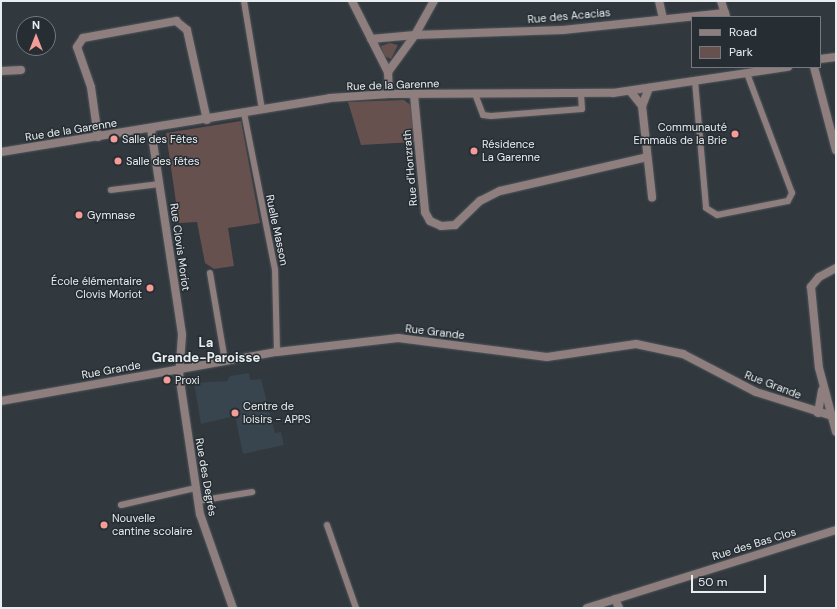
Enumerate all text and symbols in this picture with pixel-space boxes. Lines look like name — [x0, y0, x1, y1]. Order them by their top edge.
street label: Rue des Acacias — [527, 6, 611, 26]
north arrow — [16, 16, 56, 56]
legend — [691, 16, 821, 68]
text: N — [32, 18, 40, 32]
text: Road — [729, 24, 757, 40]
text: Park — [729, 44, 753, 60]
street label: Rue de la Garenne — [346, 77, 440, 93]
street label: Rue de la Garenne — [24, 116, 118, 144]
place label: Communauté Emmaüs de la Brie — [633, 121, 727, 147]
street label: Rue d'Honzrath — [400, 129, 420, 207]
marker: Communauté Emmaüs de la Brie — [730, 129, 740, 139]
place label: Salle des Fêtes — [122, 132, 198, 146]
marker: Salle des Fêtes — [109, 134, 119, 144]
place label: Résidence La Garenne — [482, 138, 540, 164]
marker: Résidence La Garenne — [469, 146, 479, 156]
place label: Salle des fêtes — [126, 154, 200, 168]
marker: Salle des fêtes — [113, 156, 123, 166]
street label: Ruelle Masson — [263, 193, 291, 267]
street label: Rue Clovis Moriot — [167, 202, 193, 292]
place label: Gymnase — [87, 208, 135, 222]
marker: Gymnase — [74, 210, 84, 220]
place label: École élémentaire Clovis Moriot — [51, 275, 142, 301]
marker: École élémentaire Clovis Moriot — [145, 283, 155, 293]
street label: Rue Grande — [404, 322, 466, 342]
district label: La Grande-Paroisse — [152, 336, 260, 367]
street label: Rue Grande — [80, 358, 142, 382]
street label: Rue Grande — [743, 368, 803, 402]
place label: Proxi — [175, 373, 200, 387]
marker: Proxi — [162, 375, 172, 385]
place label: Centre de loisirs - APPS — [243, 400, 311, 426]
marker: Centre de loisirs - APPS — [230, 408, 240, 418]
street label: Rue des Degrés — [193, 437, 219, 517]
place label: Nouvelle cantine scolaire — [112, 512, 193, 538]
marker: Nouvelle cantine scolaire — [99, 520, 109, 530]
street label: Rue des Bas Clos — [710, 525, 798, 563]
scale bar — [693, 567, 768, 593]
text: 50 m — [698, 574, 727, 590]

